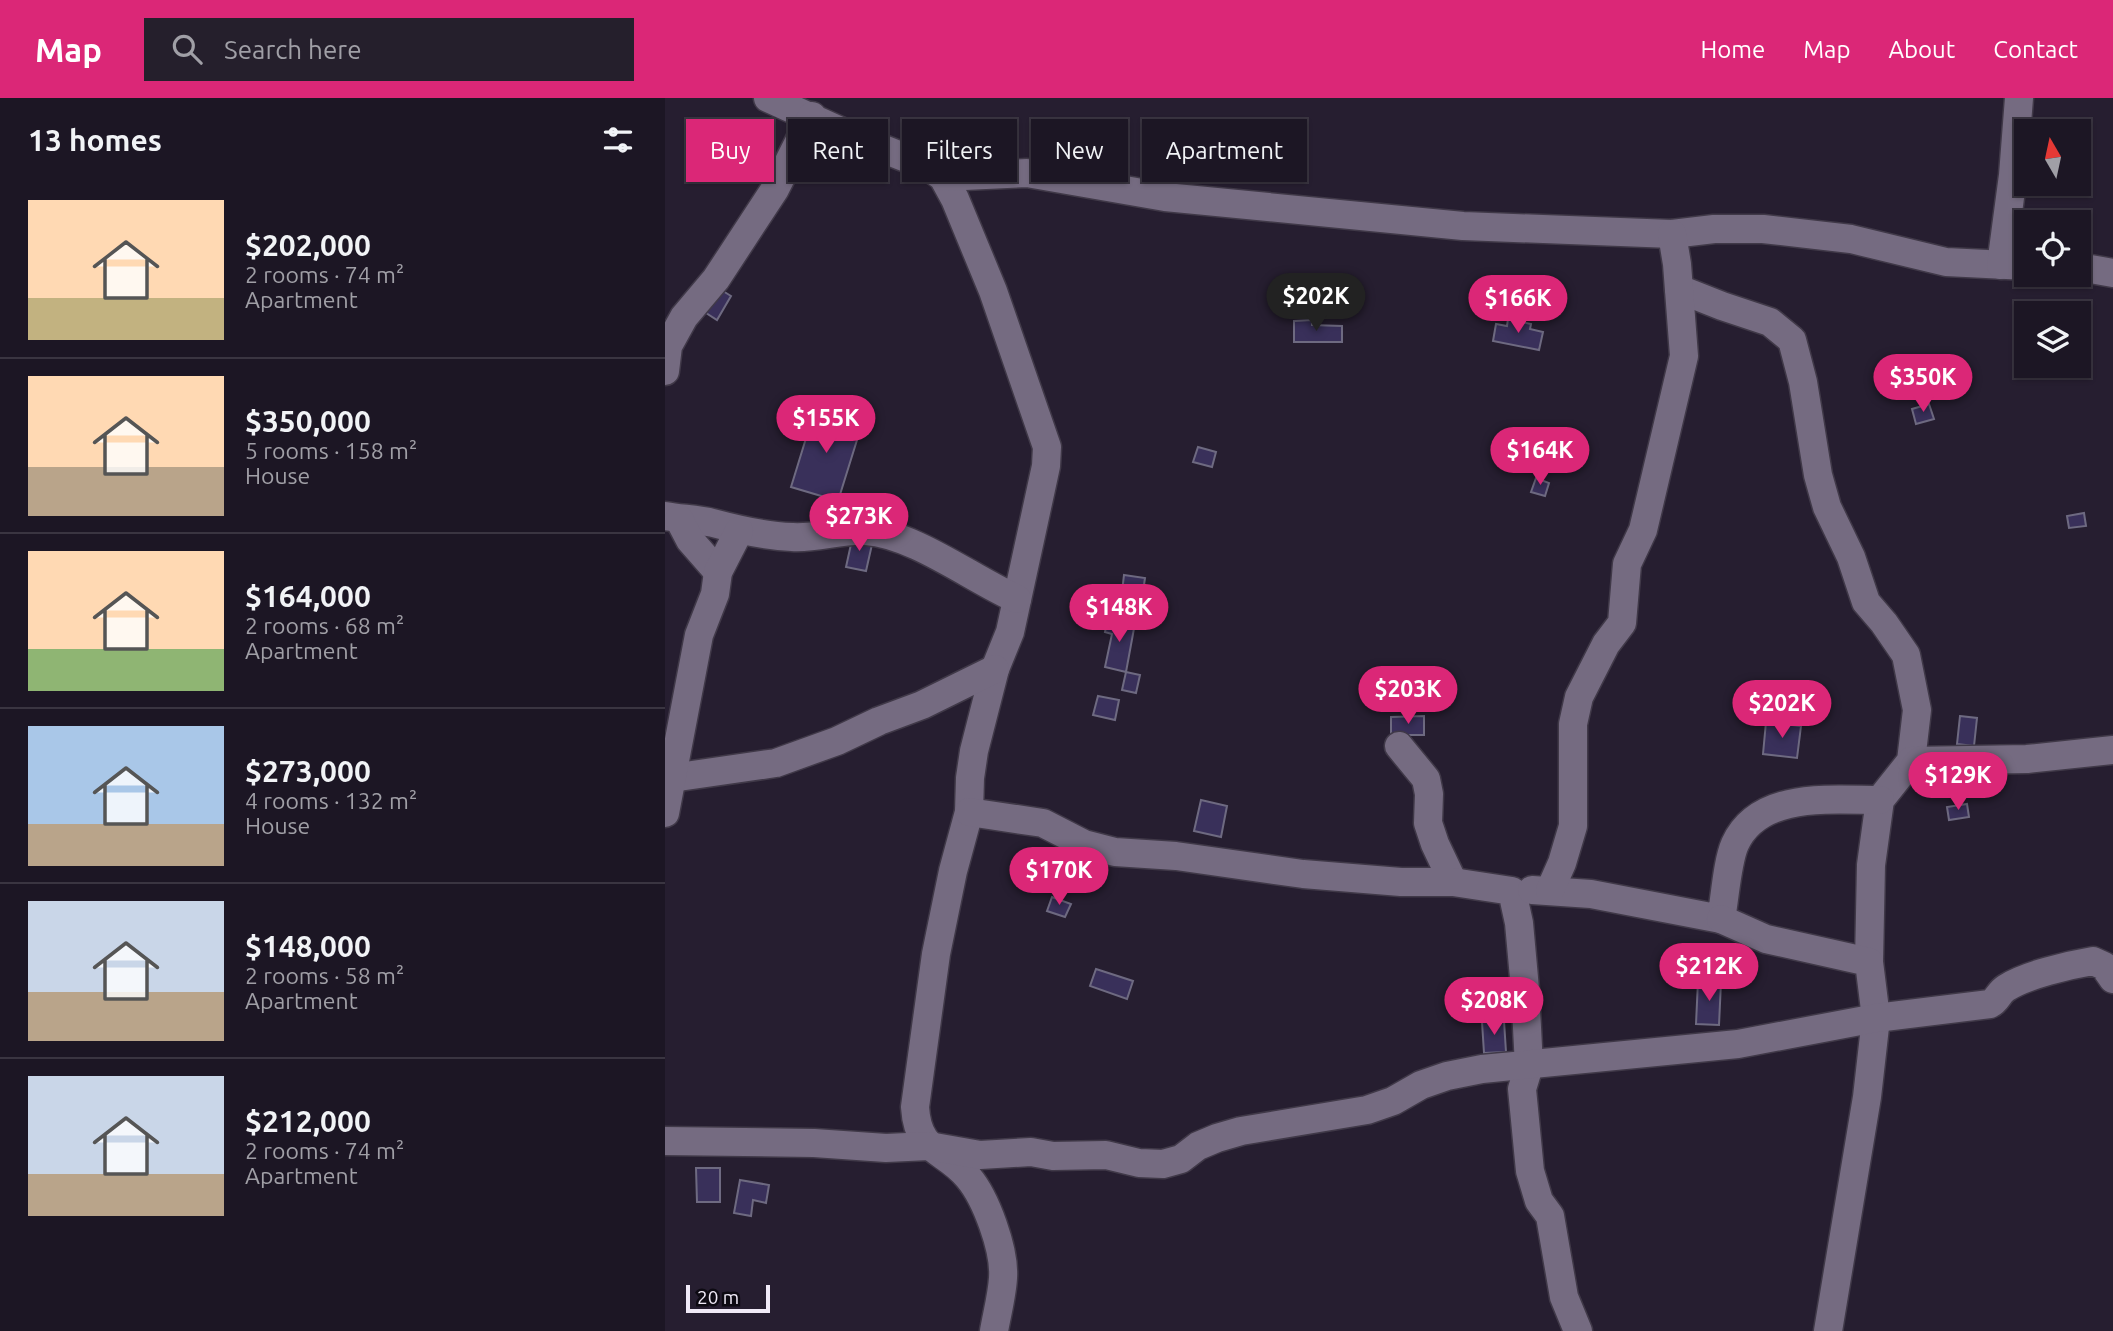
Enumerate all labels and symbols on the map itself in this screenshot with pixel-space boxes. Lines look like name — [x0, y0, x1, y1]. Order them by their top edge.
north arrow — [2014, 119, 2091, 196]
pin: $202K — [1267, 274, 1365, 333]
pin: $166K — [1469, 275, 1567, 335]
pin: $350K — [1874, 354, 1972, 414]
pin: $155K — [777, 396, 875, 455]
pin: $164K — [1491, 428, 1589, 487]
pin: $273K — [810, 494, 908, 553]
pin: $148K — [1070, 584, 1168, 644]
pin: $203K — [1359, 666, 1457, 726]
pin: $202K — [1733, 680, 1831, 740]
pin: $129K — [1909, 752, 2007, 812]
pin: $170K — [1010, 848, 1108, 907]
pin: $212K — [1660, 944, 1758, 1003]
pin: $208K — [1445, 978, 1543, 1037]
scale bar — [686, 1282, 770, 1314]

